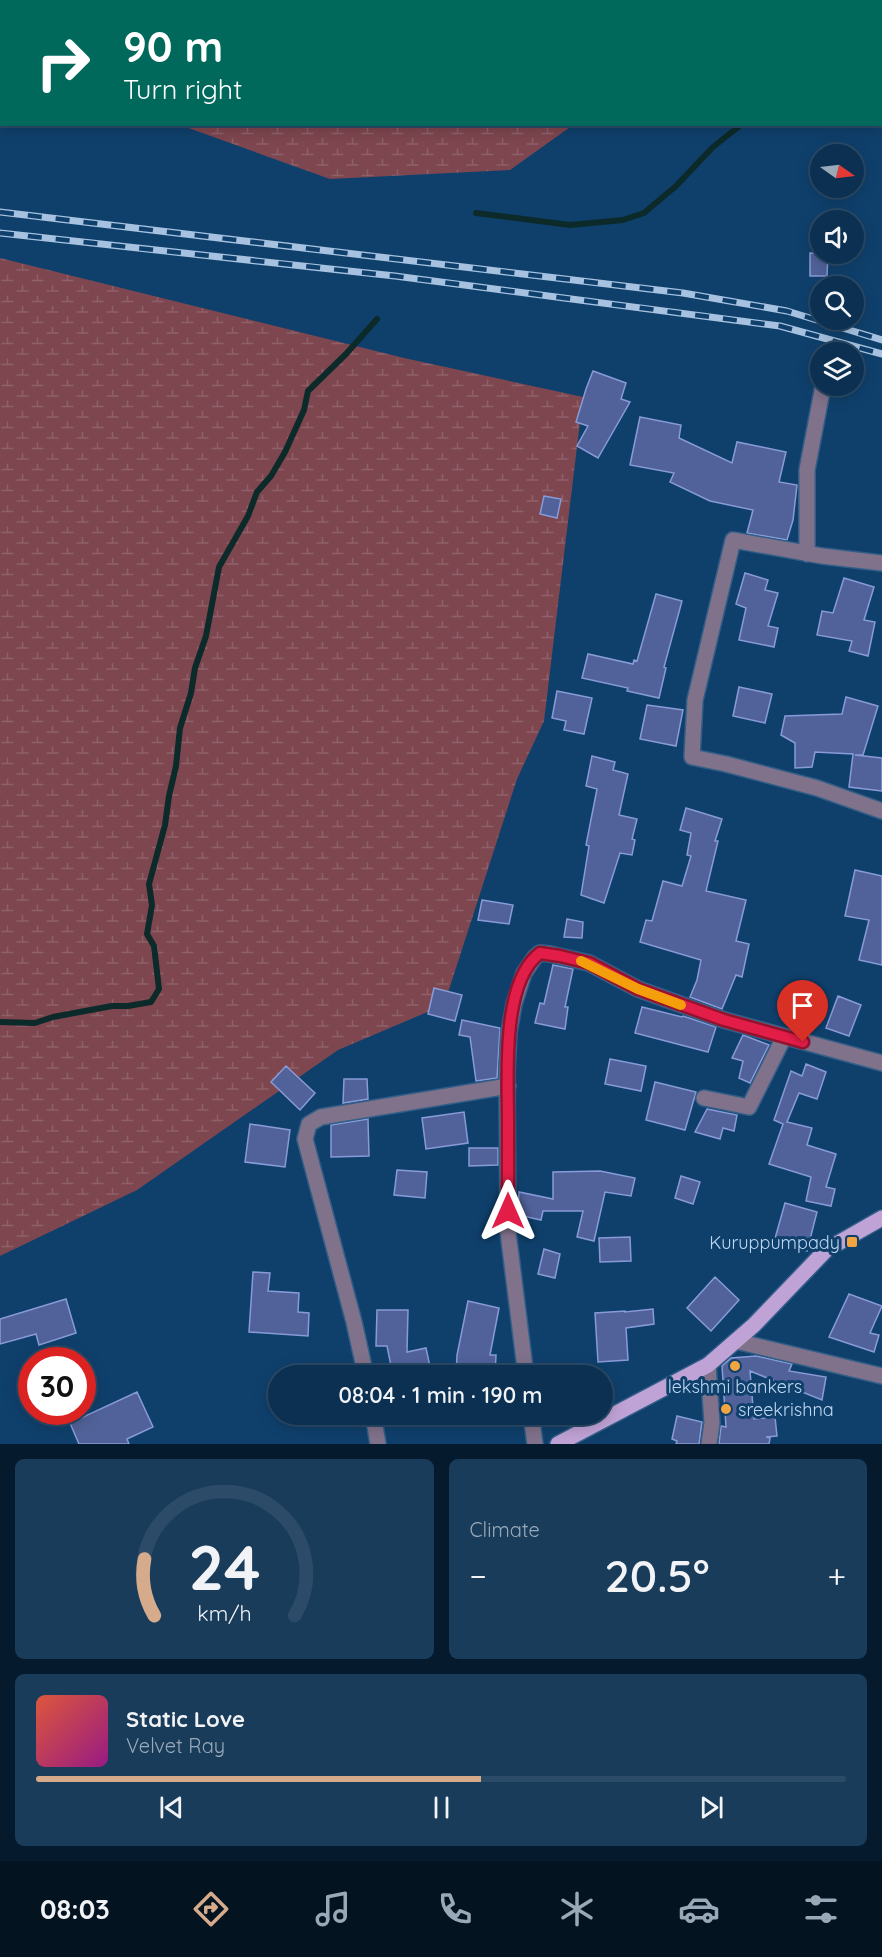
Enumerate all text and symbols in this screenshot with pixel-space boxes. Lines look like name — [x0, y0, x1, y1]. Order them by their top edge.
text: 90 m — [123, 20, 223, 73]
icon: right — [24, 24, 102, 102]
text: Turn right — [123, 72, 242, 106]
north arrow — [810, 144, 864, 198]
map controls — [810, 144, 864, 396]
button: sound — [810, 210, 864, 264]
button: search — [810, 276, 864, 330]
button: layers — [810, 342, 864, 396]
pin — [777, 980, 828, 1042]
icon: arrive — [786, 989, 819, 1022]
position arrow — [476, 1179, 540, 1243]
place label: Kuruppumpady — [709, 1231, 840, 1254]
marker: Kuruppumpady — [845, 1235, 859, 1249]
speed limit sign: 30 — [18, 1347, 96, 1425]
marker: lekshmi bankers — [728, 1359, 742, 1373]
place label: lekshmi bankers — [668, 1375, 802, 1398]
text: 08:04 · 1 min · 190 m — [339, 1381, 542, 1409]
place label: sreekrishna — [738, 1398, 834, 1421]
marker: sreekrishna — [719, 1402, 733, 1416]
text: Climate — [470, 1517, 540, 1542]
text: 24 — [188, 1528, 260, 1606]
text: 20.5° — [604, 1547, 710, 1603]
text: − — [470, 1555, 487, 1596]
text: + — [827, 1555, 846, 1596]
text: km/h — [197, 1600, 251, 1626]
text: Static Love — [126, 1705, 245, 1733]
text: Velvet Ray — [126, 1733, 225, 1758]
icon: previous — [155, 1791, 188, 1824]
icon: pause — [425, 1791, 458, 1824]
icon: next — [695, 1791, 728, 1824]
icon: directions — [190, 1888, 232, 1930]
icon: music — [312, 1888, 354, 1930]
icon: phone — [434, 1888, 476, 1930]
icon: climate — [556, 1888, 598, 1930]
icon: car — [678, 1888, 720, 1930]
icon: filters — [800, 1888, 842, 1930]
text: 08:03 — [40, 1892, 110, 1926]

